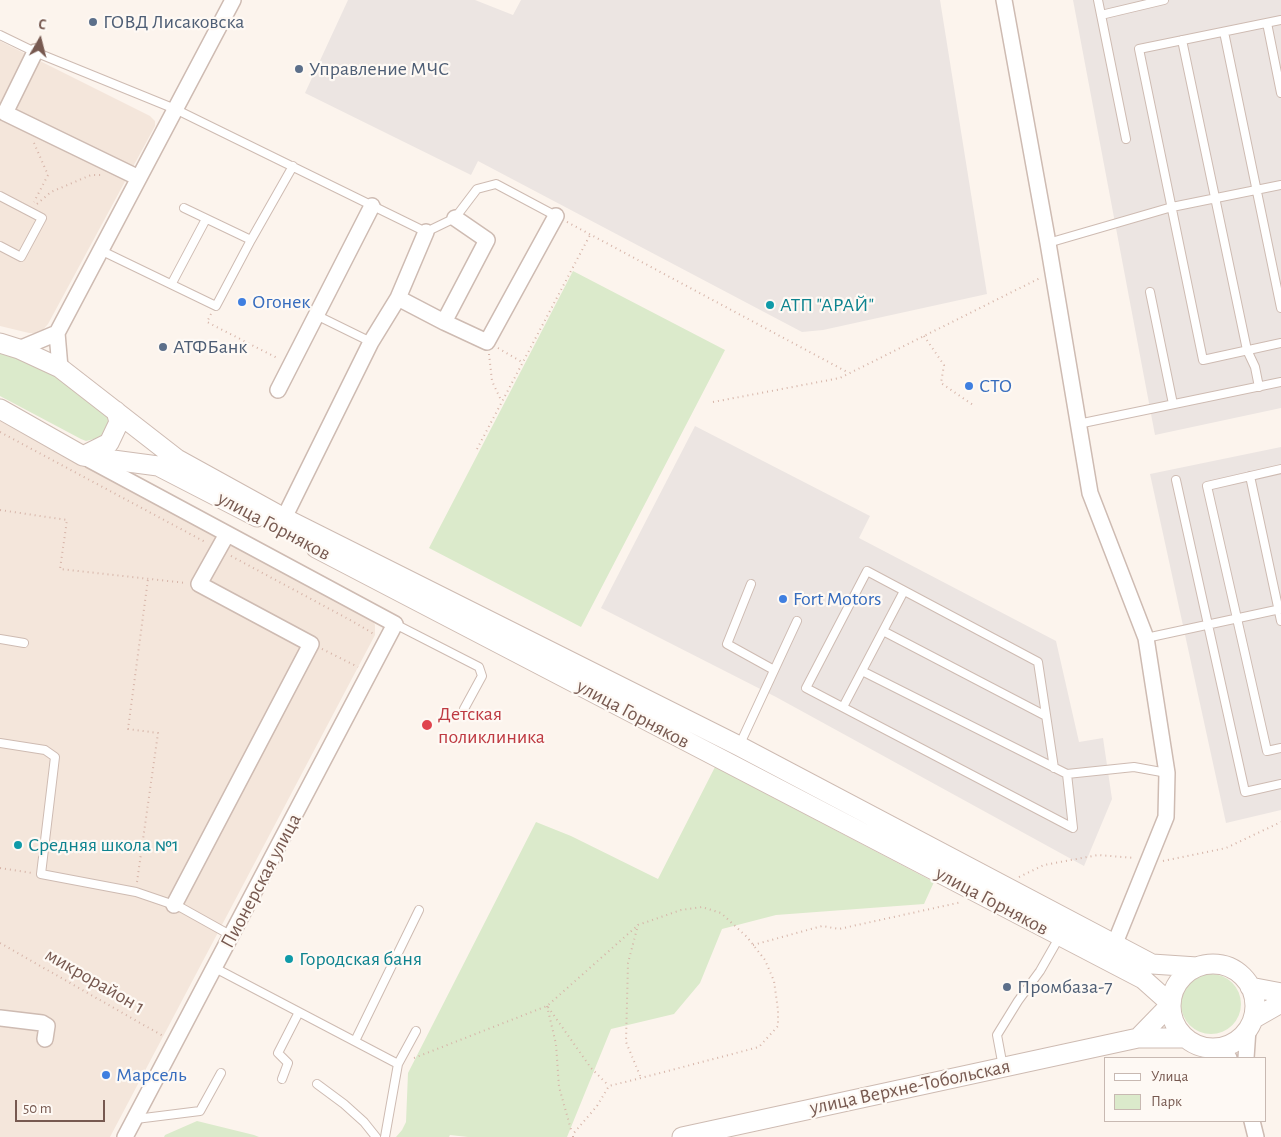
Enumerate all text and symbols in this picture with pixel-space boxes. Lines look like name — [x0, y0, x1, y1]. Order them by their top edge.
place label: ГОВД Лисаковска — [103, 10, 244, 34]
north arrow — [15, 15, 65, 65]
marker: ГОВД Лисаковска — [87, 16, 99, 28]
text: С — [37, 18, 47, 33]
place label: Управление МЧС — [309, 57, 449, 81]
marker: Управление МЧС — [293, 63, 305, 75]
place label: Огонек — [252, 290, 310, 314]
place label: АТП "АРАЙ" — [780, 293, 874, 317]
marker: Огонек — [236, 296, 248, 308]
marker: АТП "АРАЙ" — [764, 299, 776, 311]
place label: АТФБанк — [173, 335, 247, 359]
marker: АТФБанк — [157, 341, 169, 353]
place label: СТО — [979, 374, 1012, 398]
marker: СТО — [963, 380, 975, 392]
street label: улица Горняков — [213, 486, 335, 566]
place label: Fort Motors — [793, 587, 881, 611]
marker: Fort Motors — [777, 593, 789, 605]
street label: улица Горняков — [572, 674, 694, 754]
place label: Детская поликлиника — [438, 702, 545, 749]
marker: Детская поликлиника — [420, 718, 434, 732]
street label: Пионерская улица — [215, 810, 307, 952]
place label: Средняя школа №1 — [28, 833, 179, 857]
marker: Средняя школа №1 — [12, 839, 24, 851]
street label: улица Горняков — [931, 861, 1053, 941]
street label: микрорайон 1 — [41, 943, 149, 1019]
place label: Городская баня — [299, 947, 422, 971]
marker: Городская баня — [283, 953, 295, 965]
place label: Промбаза-7 — [1017, 975, 1113, 999]
marker: Промбаза-7 — [1001, 981, 1013, 993]
street label: улица Верхне-Тобольская — [808, 1054, 1012, 1120]
legend — [1104, 1057, 1266, 1122]
place label: Марсель — [116, 1063, 186, 1087]
marker: Марсель — [100, 1069, 112, 1081]
text: Улица — [1151, 1069, 1188, 1084]
scale bar — [18, 1090, 108, 1122]
text: Парк — [1151, 1094, 1182, 1109]
text: 50 m — [23, 1101, 52, 1116]

